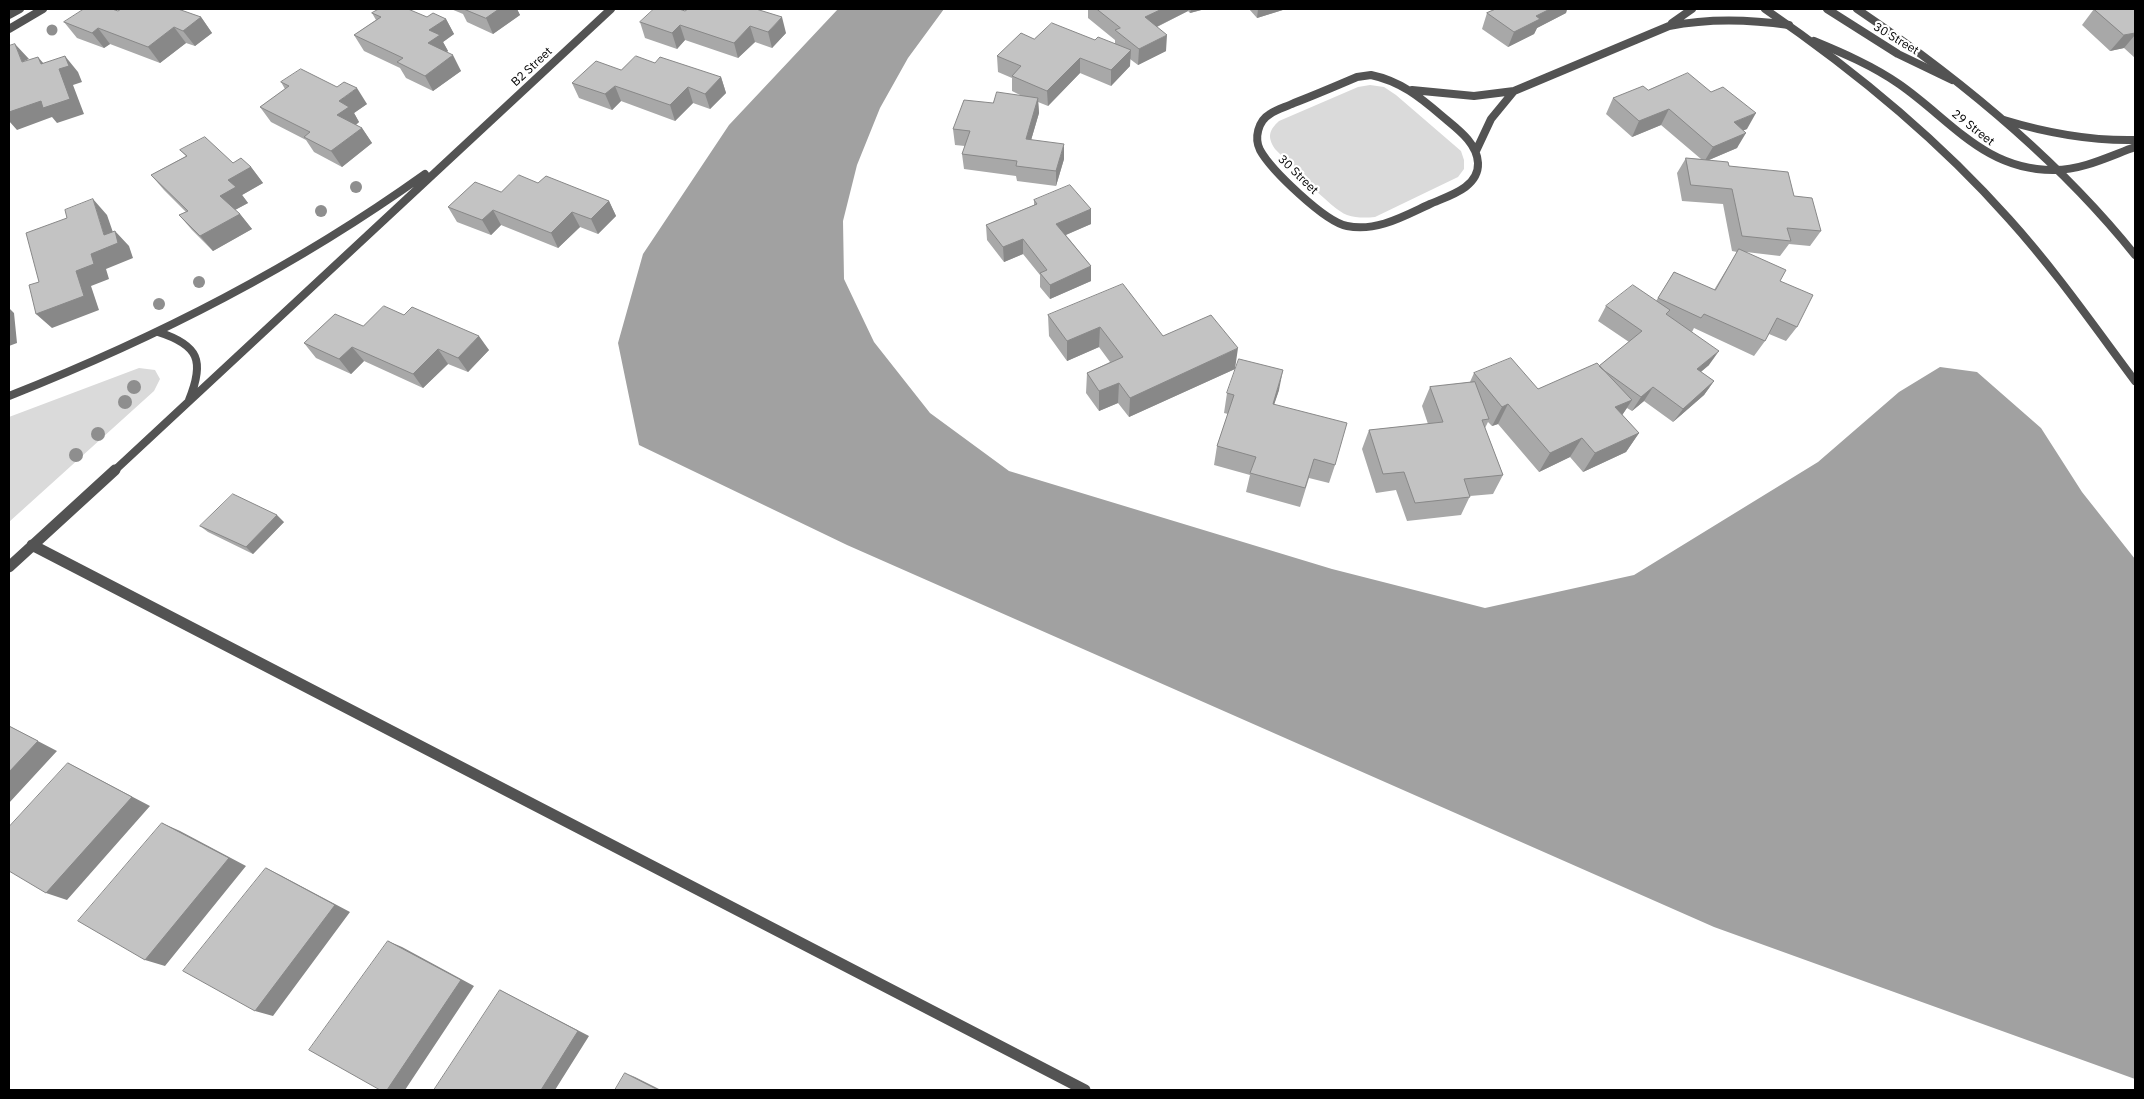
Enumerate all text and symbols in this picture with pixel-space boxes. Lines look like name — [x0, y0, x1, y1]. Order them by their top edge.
street label: 30 Street — [1871, 20, 1921, 58]
street label: B2 Street — [509, 44, 555, 90]
street label: 29 Street — [1949, 107, 1997, 149]
street label: 30 Street — [1275, 152, 1321, 198]

